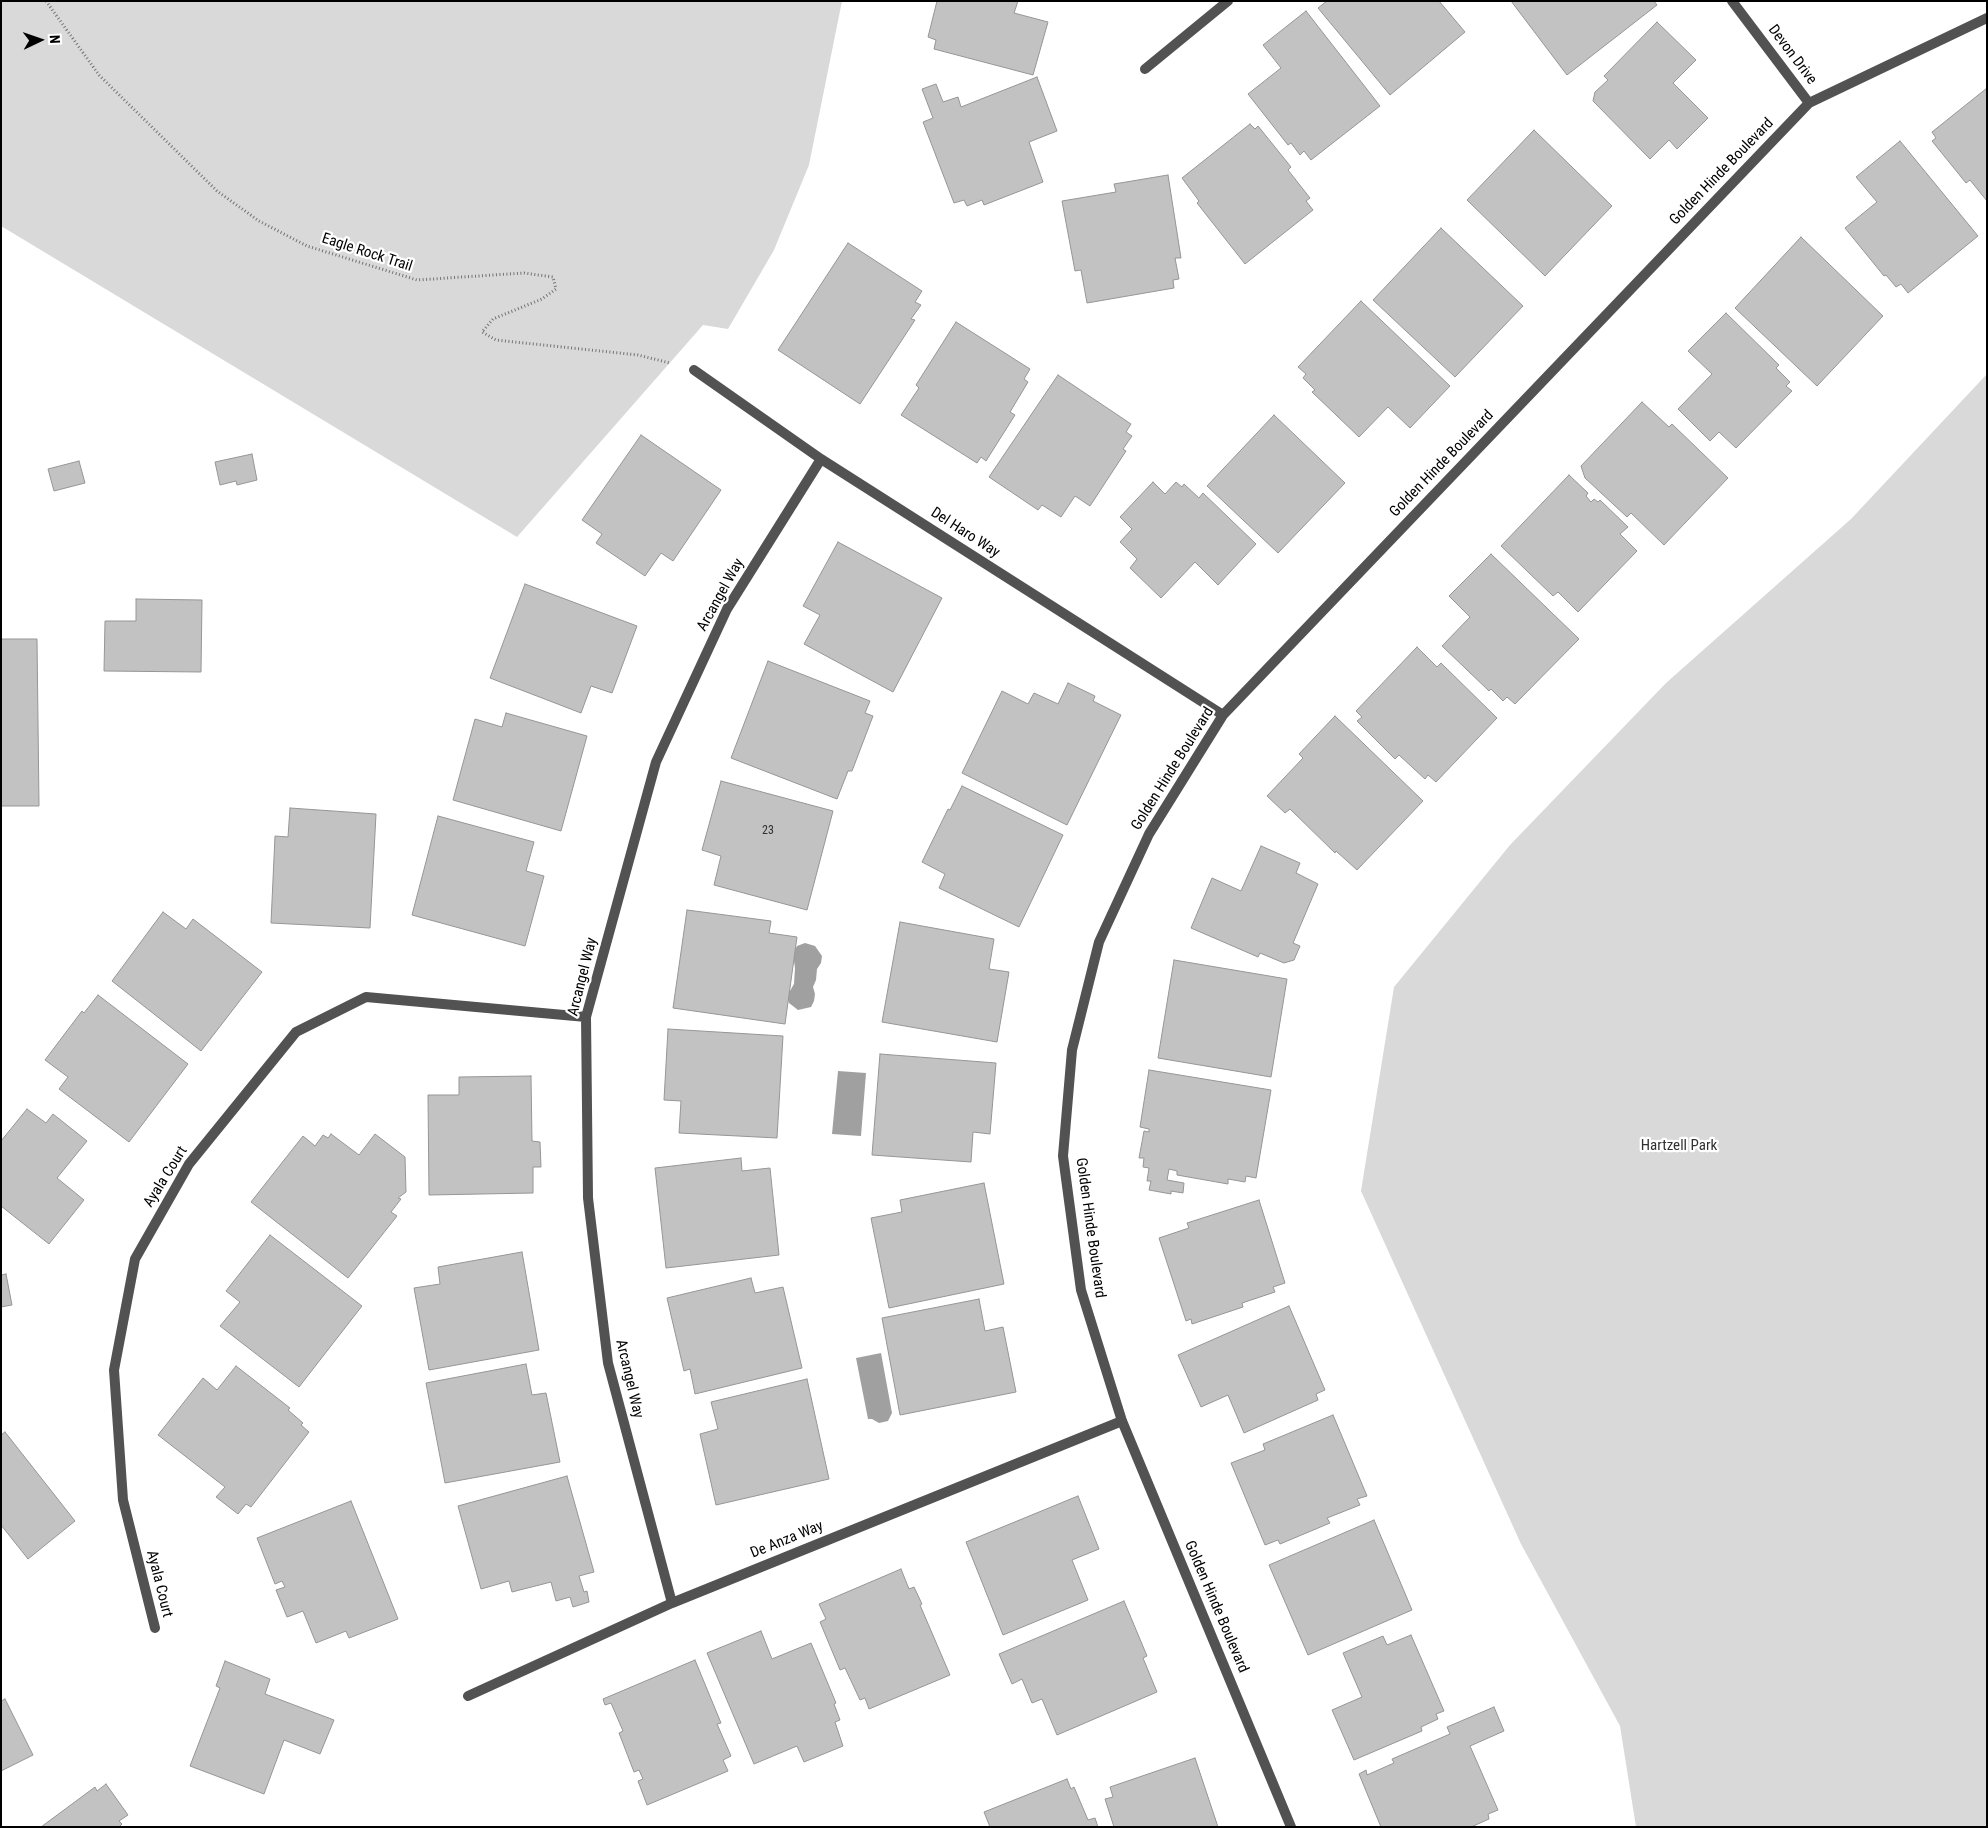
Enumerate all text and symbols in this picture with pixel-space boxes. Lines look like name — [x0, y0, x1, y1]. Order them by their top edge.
north arrow — [15, 15, 65, 65]
street label: Devon Drive — [1764, 22, 1820, 88]
text: N — [47, 35, 63, 44]
street label: Golden Hinde Boulevard — [1666, 115, 1778, 229]
street label: Eagle Rock Trail — [319, 230, 415, 276]
street label: Golden Hinde Boulevard — [1386, 407, 1498, 521]
street label: Del Haro Way — [927, 504, 1003, 562]
street label: Arcangel Way — [694, 556, 748, 634]
street label: Golden Hinde Boulevard — [1128, 704, 1218, 834]
house number: 23 — [762, 824, 774, 838]
street label: Arcangel Way — [565, 936, 601, 1018]
park label: Hartzell Park — [1641, 1137, 1717, 1155]
street label: Ayala Court — [140, 1143, 192, 1211]
street label: Golden Hinde Boulevard — [1071, 1157, 1109, 1299]
street label: Arcangel Way — [611, 1338, 647, 1420]
street label: De Anza Way — [748, 1517, 826, 1563]
street label: Golden Hinde Boulevard — [1180, 1538, 1252, 1676]
street label: Ayala Court — [142, 1549, 176, 1619]

